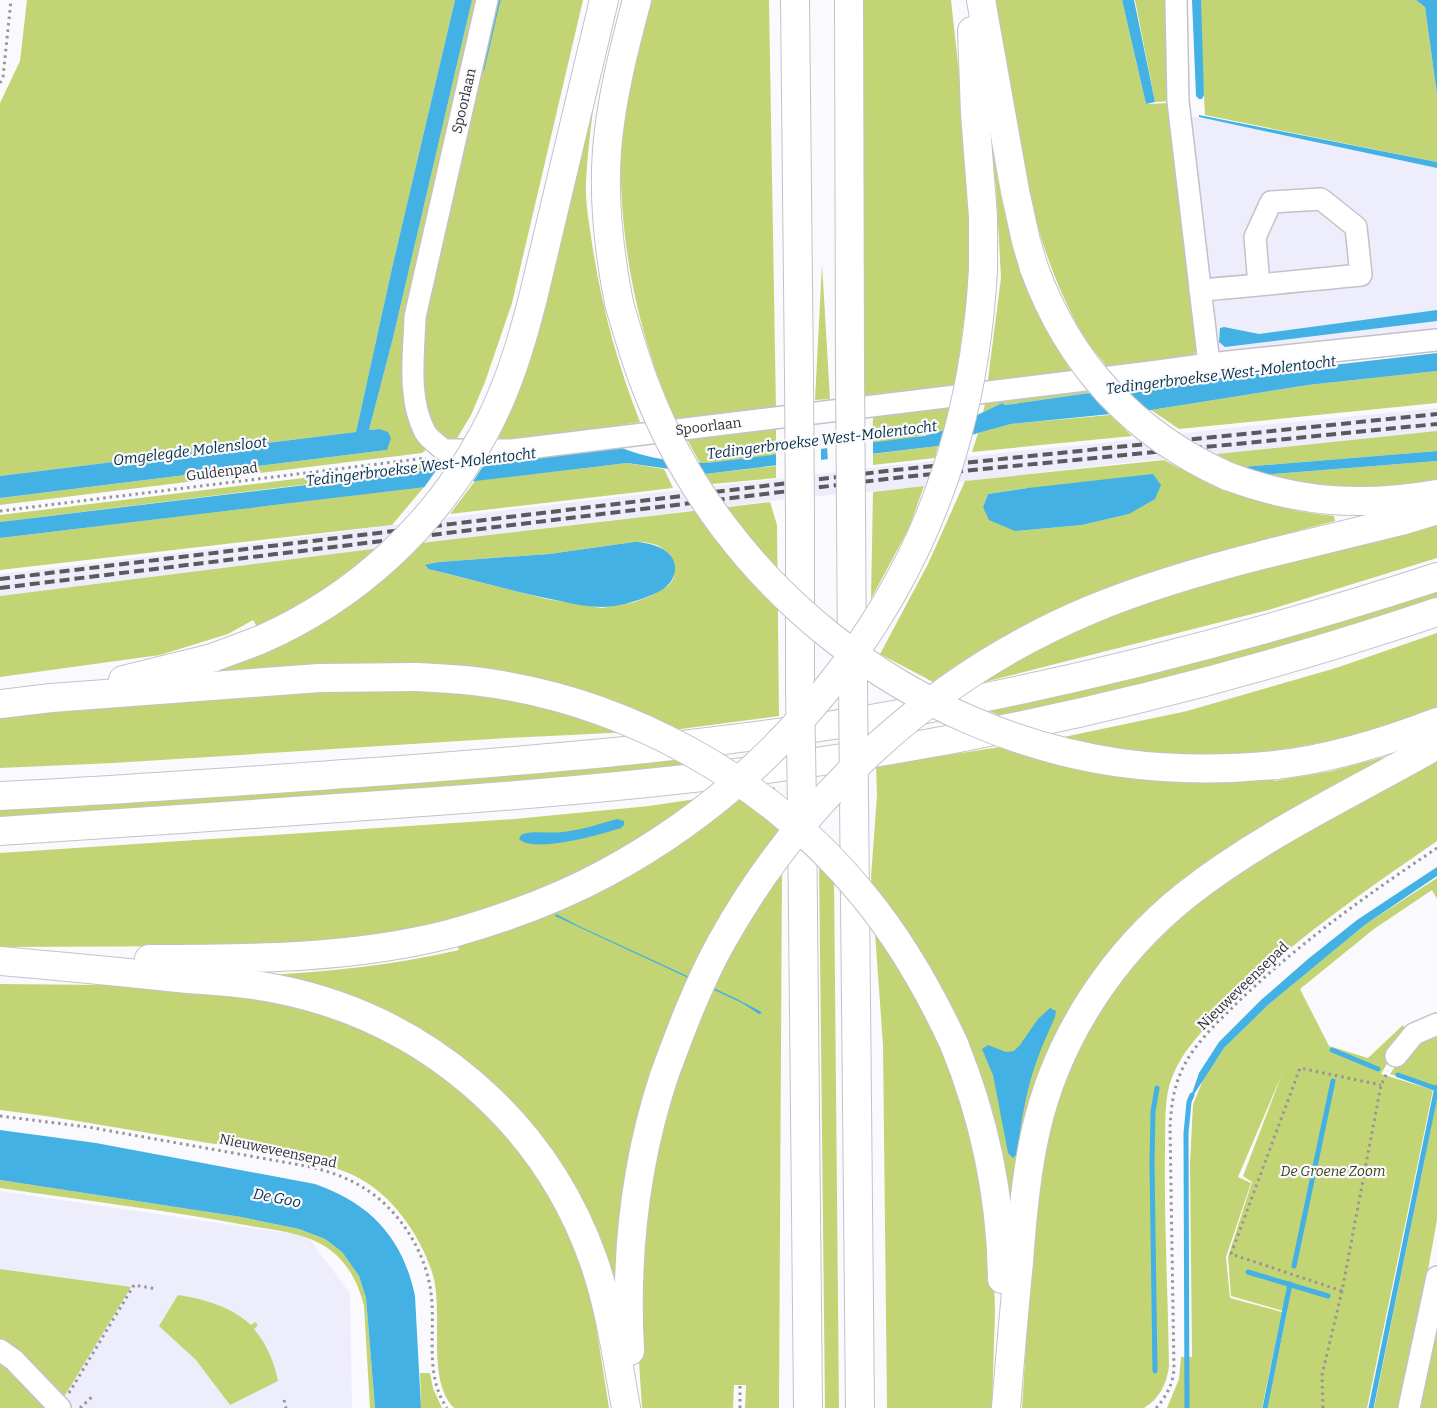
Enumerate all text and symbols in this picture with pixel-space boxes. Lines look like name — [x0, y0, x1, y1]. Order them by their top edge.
street label: Spoorlaan — [448, 67, 480, 135]
water label: Tedingerbroekse West-Molentocht — [1105, 352, 1338, 398]
street label: Spoorlaan — [674, 414, 742, 438]
water label: Tedingerbroekse West-Molentocht — [706, 417, 939, 463]
water label: Omgelegde Molensloot — [112, 433, 269, 469]
water label: Tedingerbroekse West-Molentocht — [305, 444, 538, 490]
street label: Guldenpad — [185, 459, 259, 485]
street label: Nieuweveensepad — [1194, 938, 1292, 1034]
street label: Nieuweveensepad — [218, 1130, 338, 1172]
park label: De Groene Zoom — [1281, 1163, 1385, 1180]
water label: De Goo — [251, 1185, 303, 1211]

